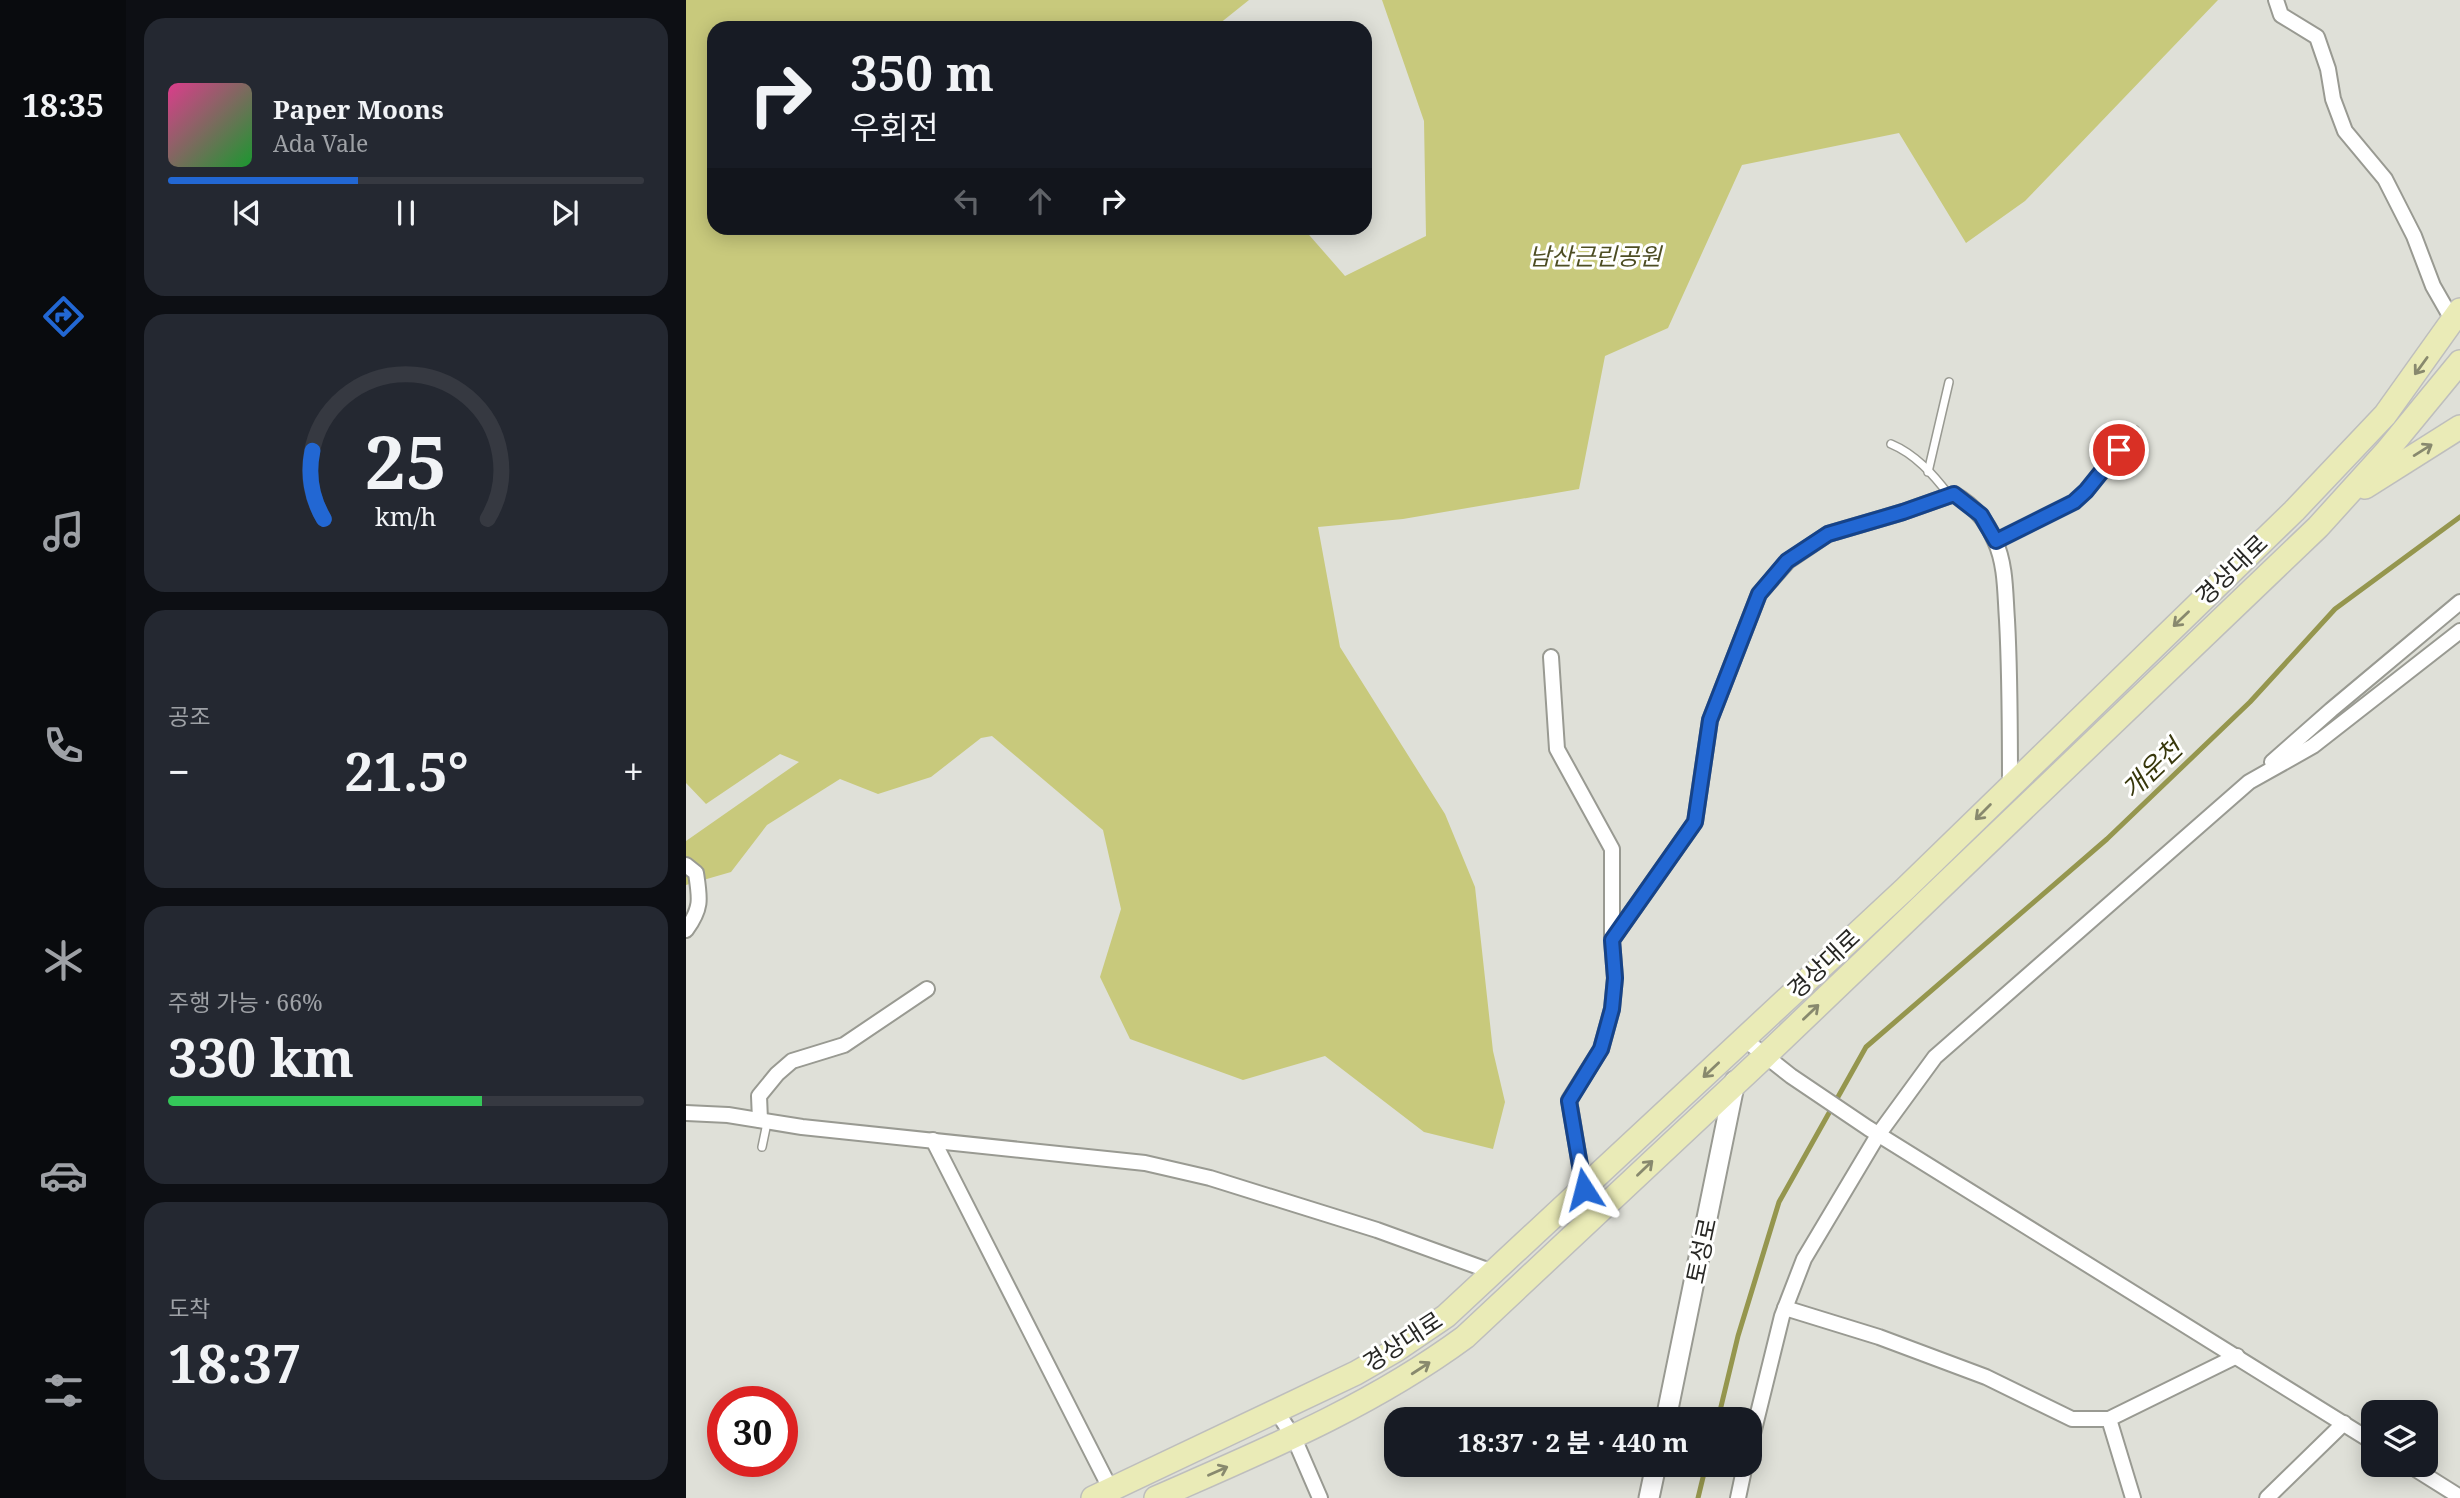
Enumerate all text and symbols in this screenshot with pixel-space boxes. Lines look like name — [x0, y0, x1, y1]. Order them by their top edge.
text: 350 m — [850, 39, 994, 105]
icon: right — [735, 49, 826, 140]
text: 18:35 — [22, 83, 104, 126]
text: Paper Moons — [273, 91, 444, 127]
text: 우회전 — [850, 105, 938, 148]
text: Ada Vale — [273, 127, 368, 159]
icon: left — [948, 182, 986, 220]
icon: ahead — [1021, 182, 1059, 220]
icon: right — [1094, 182, 1132, 220]
icon: previous — [228, 194, 266, 232]
icon: pause — [387, 194, 425, 232]
icon: next — [546, 194, 584, 232]
park label: 남산근린공원 — [1529, 239, 1663, 272]
icon: directions — [39, 292, 88, 341]
one-way arrow — [2414, 356, 2429, 375]
text: 25 — [365, 411, 447, 510]
pin — [2089, 420, 2149, 480]
icon: arrive — [2100, 431, 2138, 469]
one-way arrow — [2413, 443, 2432, 458]
text: km/h — [375, 499, 437, 533]
icon: music — [39, 507, 88, 556]
street label: 경상대로 — [2188, 526, 2274, 611]
one-way arrow — [2173, 611, 2190, 628]
text: 공조 — [168, 700, 210, 732]
icon: phone — [39, 721, 88, 770]
water label: 개운천 — [2113, 728, 2192, 806]
text: 21.5° — [344, 735, 469, 806]
text: − — [168, 745, 190, 797]
text: + — [623, 745, 644, 797]
one-way arrow — [1974, 804, 1991, 821]
street label: 경상대로 — [1779, 921, 1867, 1005]
icon: climate — [39, 936, 88, 985]
text: 주행 가능 · 66% — [168, 986, 323, 1018]
one-way arrow — [1802, 1004, 1819, 1021]
text: 330 km — [168, 1021, 354, 1092]
one-way arrow — [1702, 1062, 1720, 1078]
icon: car — [39, 1151, 88, 1200]
position arrow — [1547, 1152, 1621, 1226]
one-way arrow — [1636, 1159, 1653, 1176]
street label: 토성로 — [1678, 1215, 1724, 1287]
text: 도착 — [168, 1292, 210, 1324]
street label: 경상대로 — [1356, 1303, 1448, 1379]
text: 18:37 — [168, 1327, 301, 1398]
one-way arrow — [1411, 1361, 1430, 1375]
icon: filters — [39, 1366, 88, 1415]
speed limit sign: 30 — [707, 1386, 798, 1477]
map controls — [2361, 1400, 2438, 1477]
button: layers — [2361, 1400, 2438, 1477]
text: 18:37 · 2 분 · 440 m — [1458, 1424, 1688, 1460]
one-way arrow — [1207, 1464, 1228, 1477]

